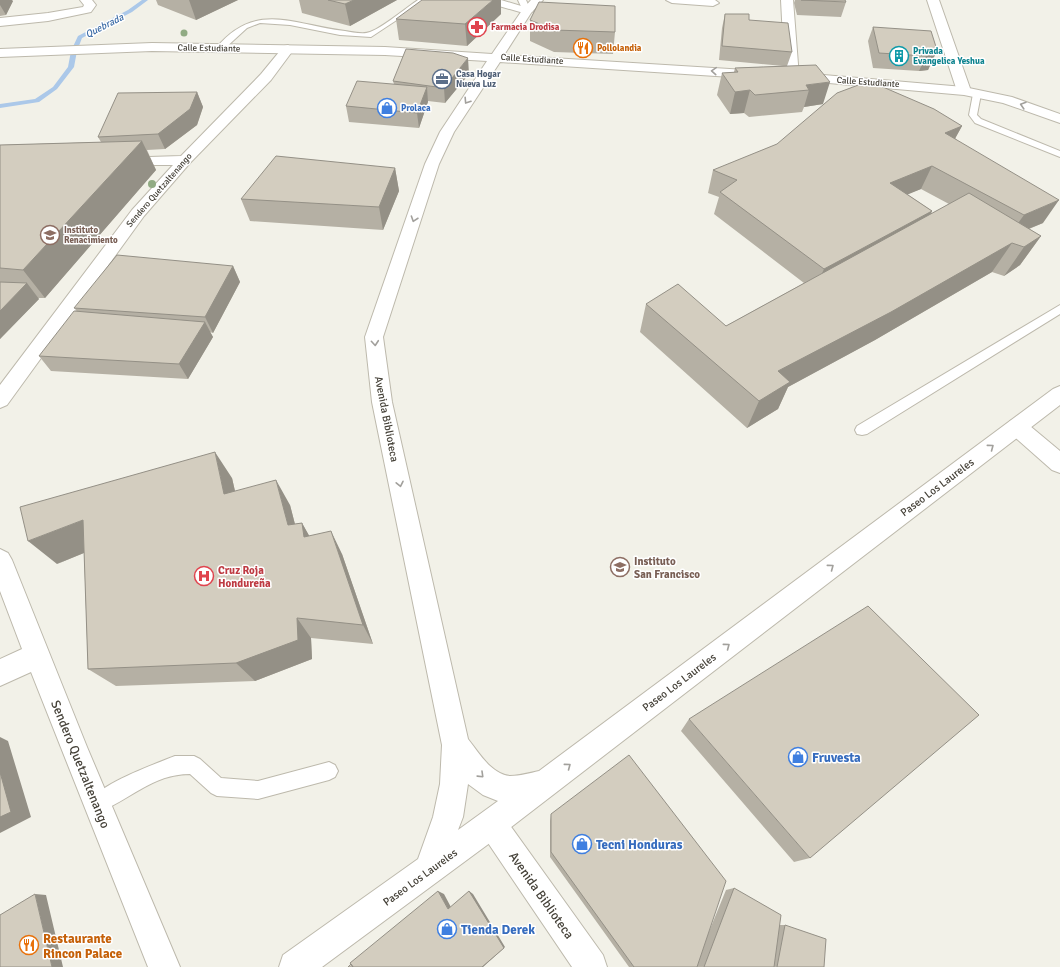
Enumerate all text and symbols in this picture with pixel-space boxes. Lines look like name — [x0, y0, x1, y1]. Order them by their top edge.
water label: Quebrada — [83, 11, 126, 41]
pharmacy icon: Farmacia Drodisa — [466, 16, 488, 38]
place label: Farmacia Drodisa — [491, 22, 560, 33]
restaurant icon: Pollolandia — [572, 37, 594, 59]
street label: Calle Estudiante — [177, 42, 241, 55]
place label: Pollolandia — [597, 43, 642, 54]
building icon: Privada Evangelica Yeshua — [888, 45, 910, 67]
place label: Privada Evangelica Yeshua — [913, 46, 985, 67]
street label: Calle Estudiante — [500, 52, 564, 67]
one-way arrow — [711, 67, 717, 76]
office icon: Casa Hogar Nueva Luz — [431, 68, 453, 90]
place label: Casa Hogar Nueva Luz — [456, 69, 501, 90]
street label: Calle Estudiante — [836, 75, 900, 90]
shop icon: Prolaca — [376, 97, 398, 119]
one-way arrow — [465, 97, 472, 104]
one-way arrow — [1020, 102, 1027, 110]
place label: Prolaca — [401, 103, 431, 114]
street label: Sendero Quetzaltenango — [124, 151, 195, 230]
one-way arrow — [410, 216, 418, 223]
school or university icon: Instituto Renacimiento — [39, 224, 61, 246]
place label: Instituto Renacimiento — [64, 225, 118, 246]
one-way arrow — [370, 340, 379, 346]
street label: Avenida Biblioteca — [372, 375, 401, 463]
one-way arrow — [986, 444, 993, 451]
street label: Paseo Los Laureles — [898, 455, 977, 519]
one-way arrow — [395, 481, 403, 487]
place label: Instituto San Francisco — [634, 555, 700, 581]
school or university icon: Instituto San Francisco — [609, 556, 631, 578]
place label: Cruz Roja Hondureña — [218, 564, 271, 590]
hospital icon: Cruz Roja Hondureña — [193, 565, 215, 587]
one-way arrow — [827, 565, 834, 572]
one-way arrow — [723, 643, 730, 650]
street label: Paseo Los Laureles — [640, 650, 719, 714]
street label: Sendero Quetzaltenango — [47, 698, 113, 831]
shop icon: Fruvesta — [787, 746, 809, 768]
place label: Fruvesta — [812, 750, 861, 766]
one-way arrow — [563, 764, 570, 771]
one-way arrow — [476, 770, 483, 778]
shop icon: Tecni Honduras — [571, 833, 593, 855]
place label: Tecni Honduras — [596, 837, 683, 853]
street label: Paseo Los Laureles — [381, 846, 460, 909]
street label: Avenida Biblioteca — [505, 849, 577, 942]
shop icon: Tienda Derek — [436, 918, 458, 940]
place label: Tienda Derek — [461, 922, 535, 938]
place label: Restaurante Rincon Palace — [43, 931, 123, 962]
restaurant icon: Restaurante Rincon Palace — [18, 934, 40, 956]

